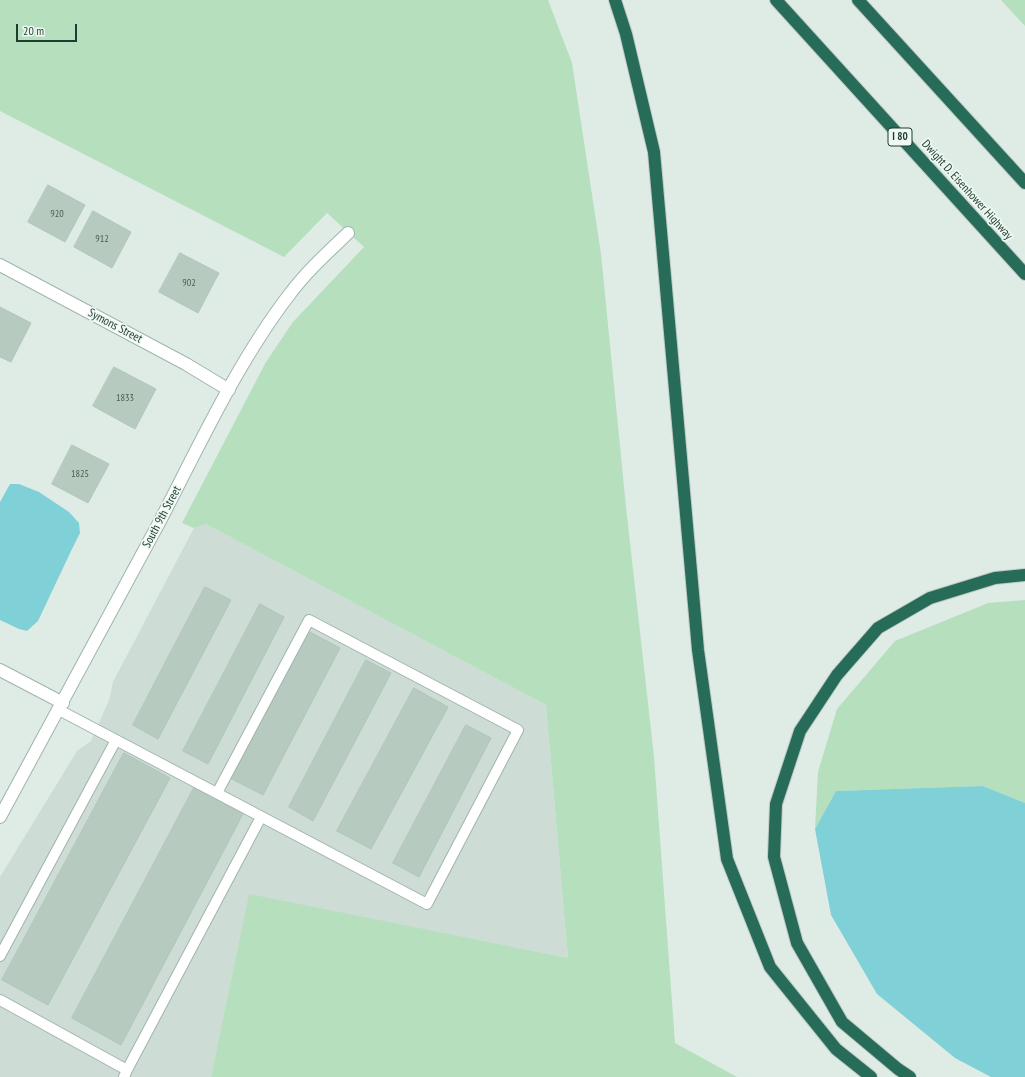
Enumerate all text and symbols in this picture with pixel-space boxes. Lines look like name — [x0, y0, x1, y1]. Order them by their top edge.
scale bar — [18, 16, 79, 42]
text: 20 m — [23, 23, 44, 38]
road number: I 80 — [888, 128, 912, 146]
street label: Dwight D. Eisenhower Highway — [918, 137, 1016, 243]
house number: 920 — [50, 208, 64, 220]
house number: 912 — [95, 233, 109, 245]
house number: 902 — [182, 277, 196, 289]
street label: Symons Street — [85, 306, 145, 346]
house number: 1833 — [116, 392, 134, 404]
house number: 1825 — [71, 468, 89, 480]
street label: South 9th Street — [140, 484, 184, 550]

